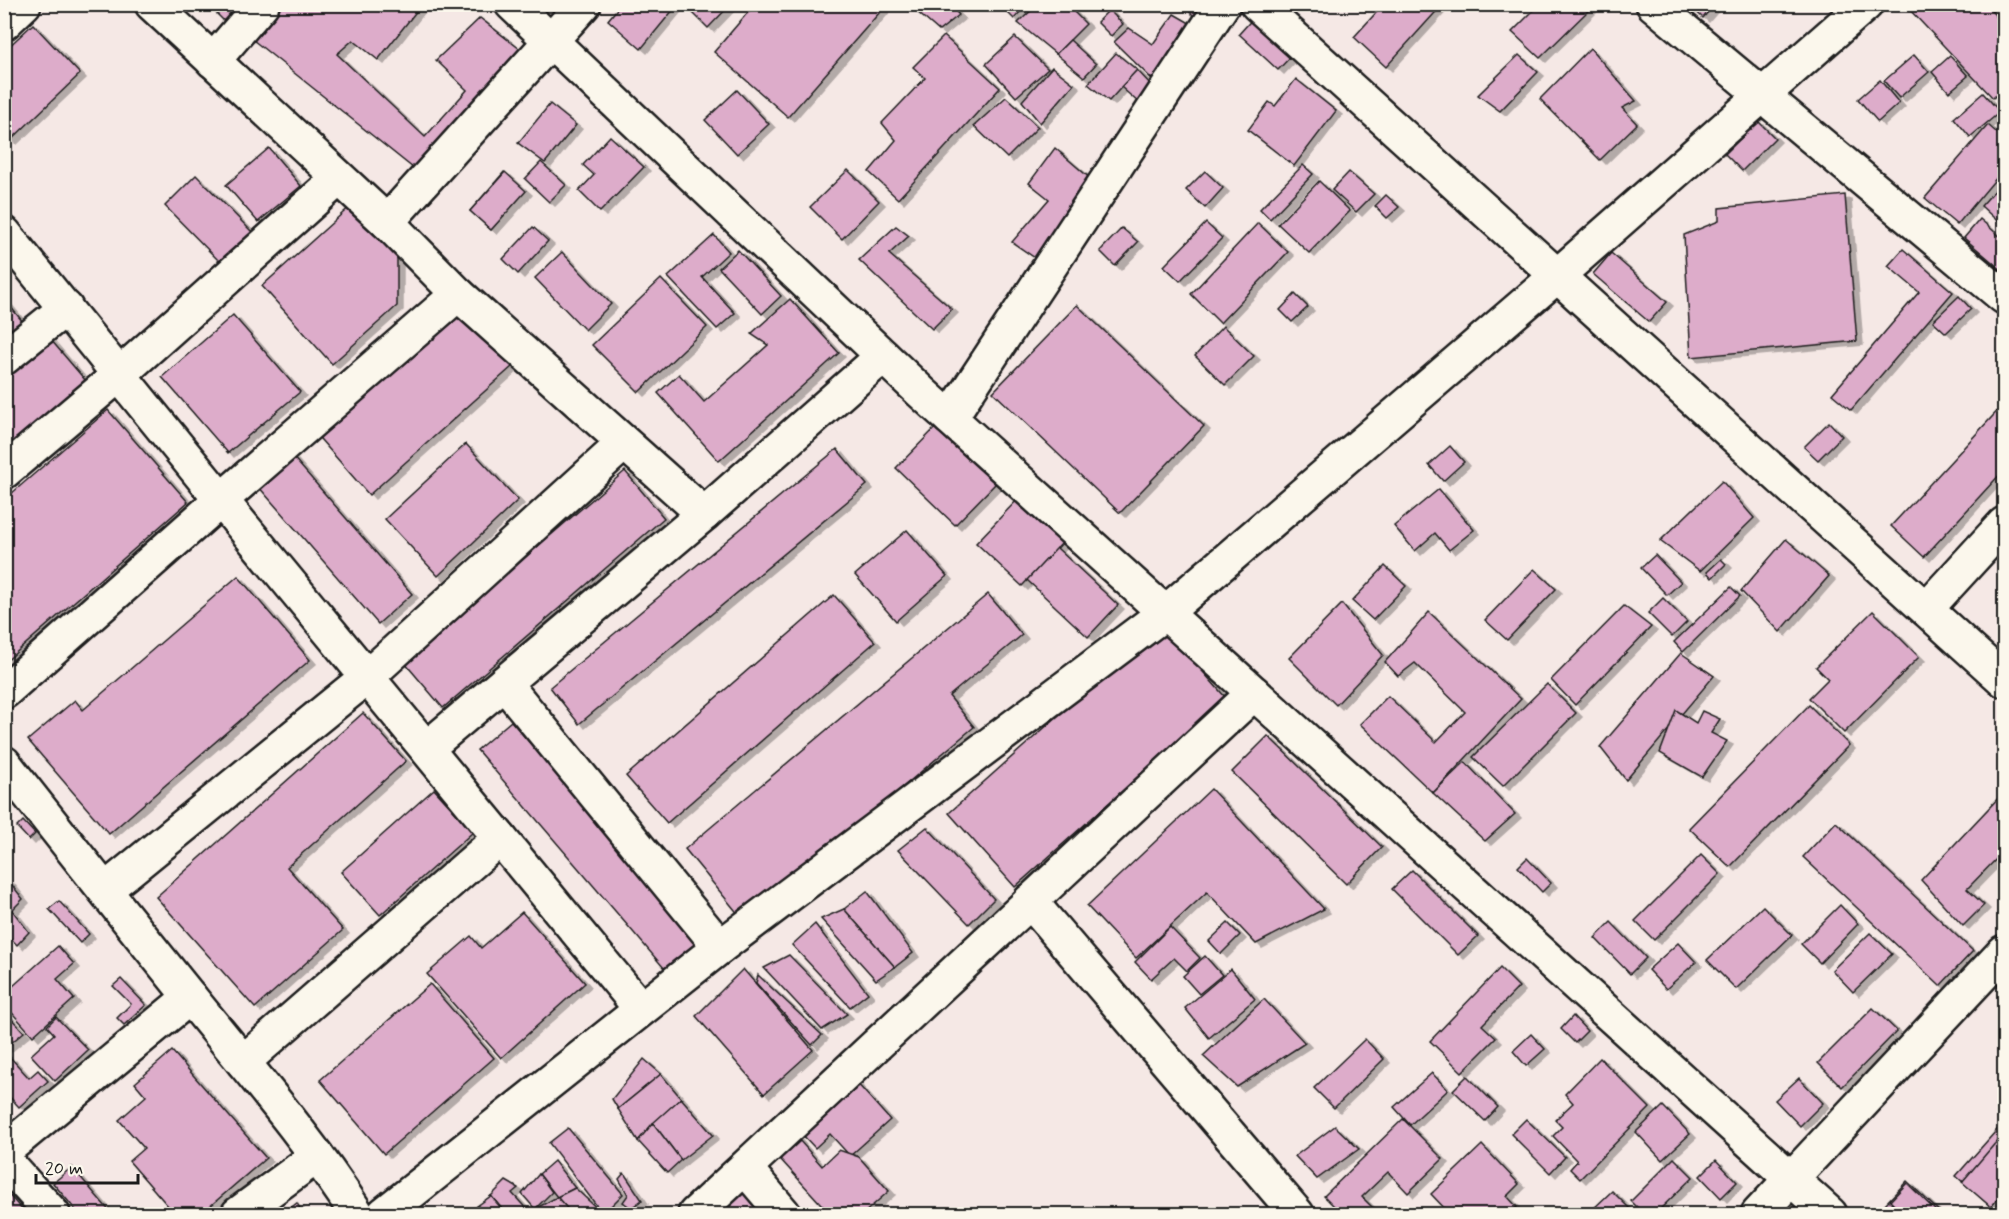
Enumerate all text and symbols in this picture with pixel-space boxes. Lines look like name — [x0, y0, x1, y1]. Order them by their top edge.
scale bar — [36, 1147, 138, 1185]
text: 20 m — [45, 1157, 83, 1181]

